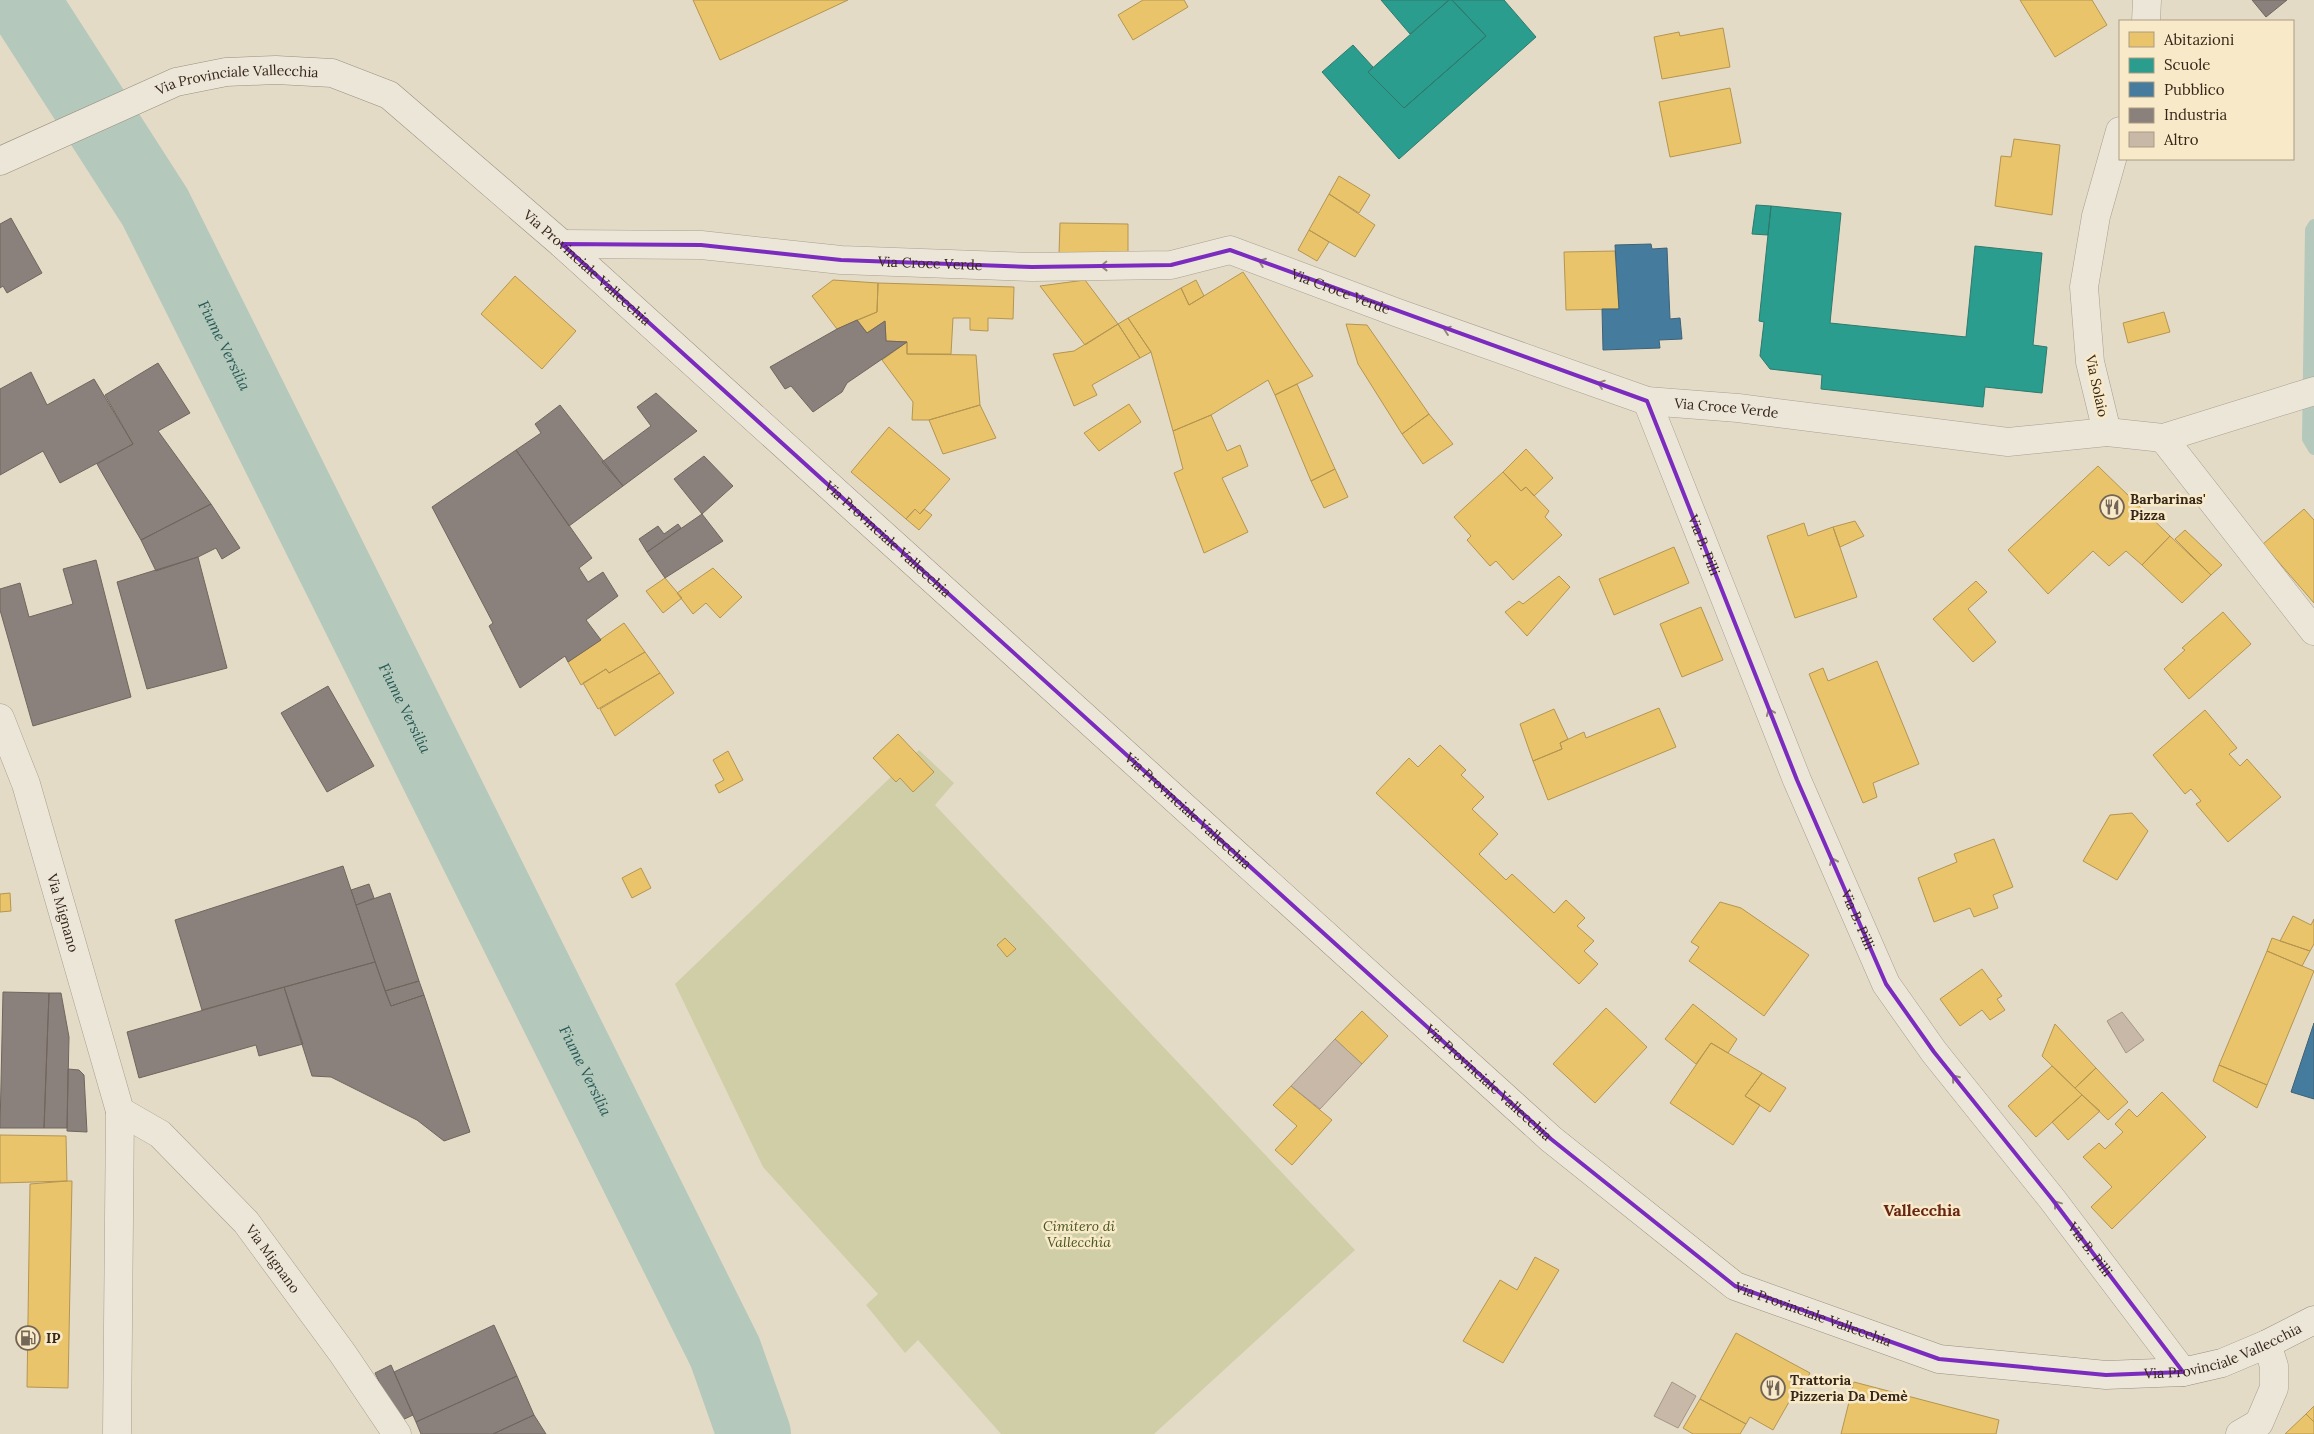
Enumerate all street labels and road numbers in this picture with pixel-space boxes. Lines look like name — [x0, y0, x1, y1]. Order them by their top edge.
street label: Via Provinciale Vallecchia — [152, 61, 319, 99]
street label: Via Provinciale Vallecchia — [519, 205, 655, 329]
street label: Via Croce Verde — [877, 252, 983, 274]
street label: Via Croce Verde — [1288, 264, 1393, 318]
street label: Via Solaio — [2081, 352, 2112, 419]
street label: Via Croce Verde — [1673, 394, 1780, 422]
street label: Via Provinciale Vallecchia — [820, 476, 955, 601]
street label: Via B. Pilli — [1684, 511, 1724, 578]
street label: Via Provinciale Vallecchia — [1120, 748, 1255, 873]
street label: Via Mignano — [43, 871, 83, 954]
street label: Via B. Pilli — [1837, 886, 1879, 953]
street label: Via Provinciale Vallecchia — [1420, 1020, 1556, 1145]
street label: Via B. Pilli — [2063, 1218, 2117, 1280]
street label: Via Mignano — [241, 1220, 304, 1297]
street label: Via Provinciale Vallecchia — [1732, 1277, 1894, 1350]
street label: Via Provinciale Vallecchia — [2143, 1319, 2304, 1383]

